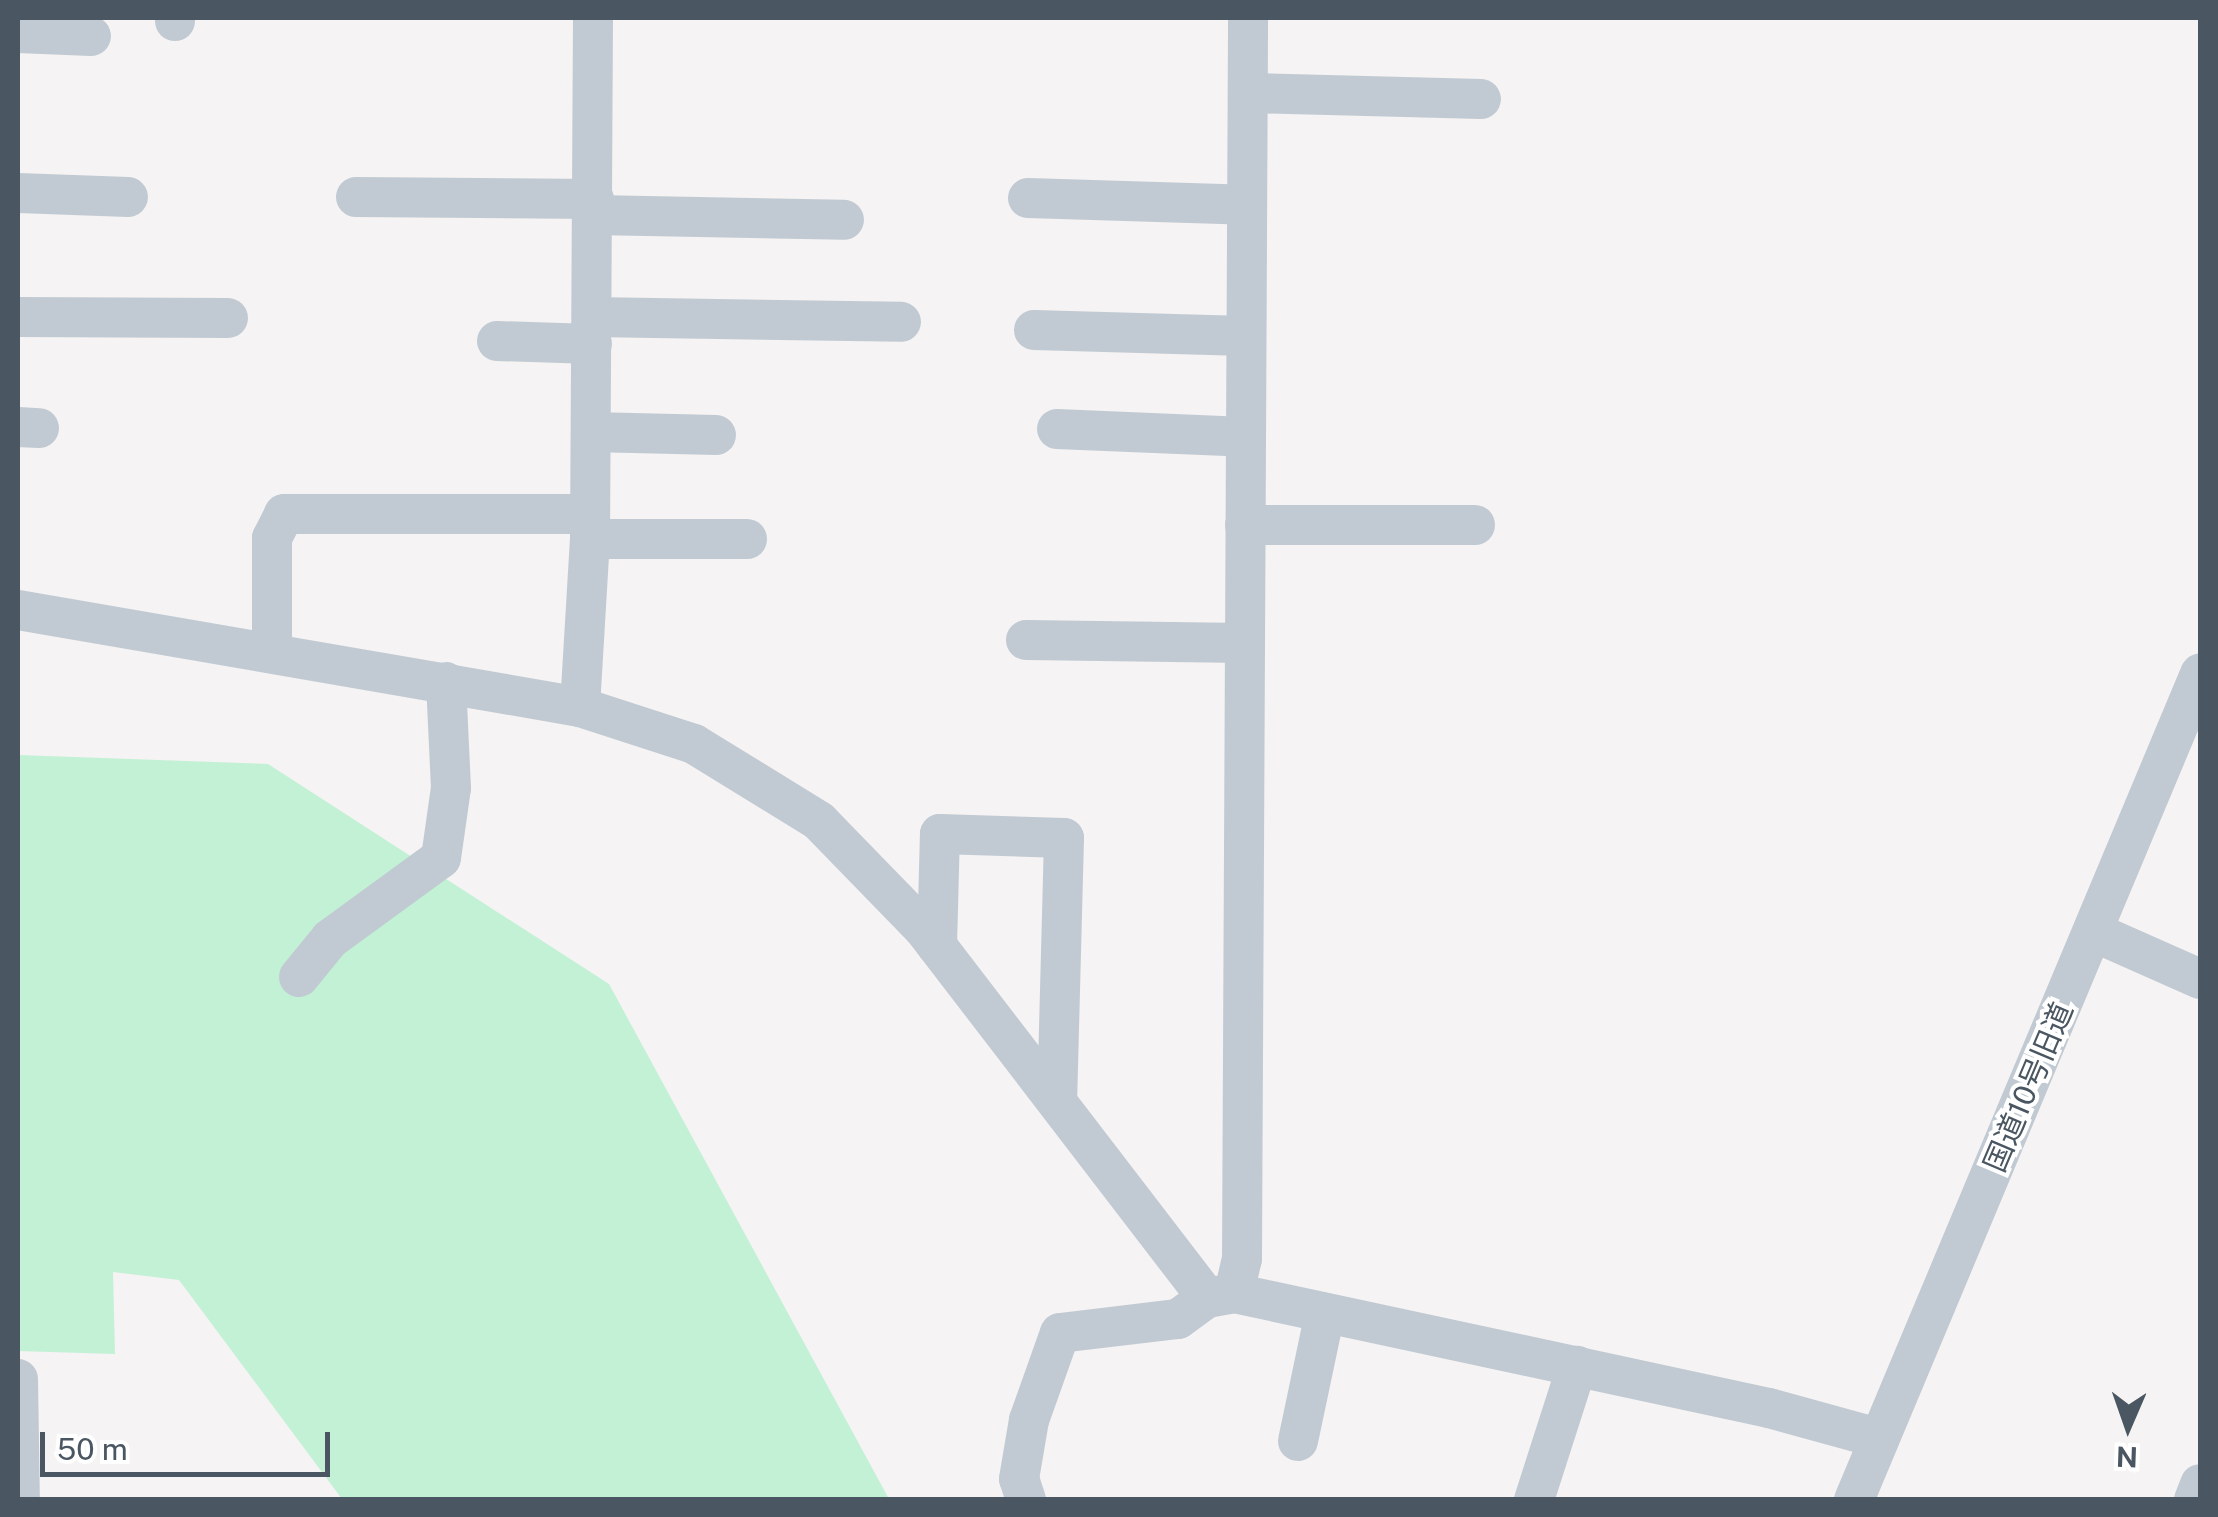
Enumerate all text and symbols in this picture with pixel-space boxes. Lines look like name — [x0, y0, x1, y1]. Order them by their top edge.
street label: 国道10号旧道 — [1976, 997, 2080, 1177]
north arrow — [2078, 1377, 2178, 1477]
scale bar — [45, 1412, 335, 1474]
text: 50 m — [57, 1431, 128, 1467]
text: N — [2115, 1441, 2138, 1474]

